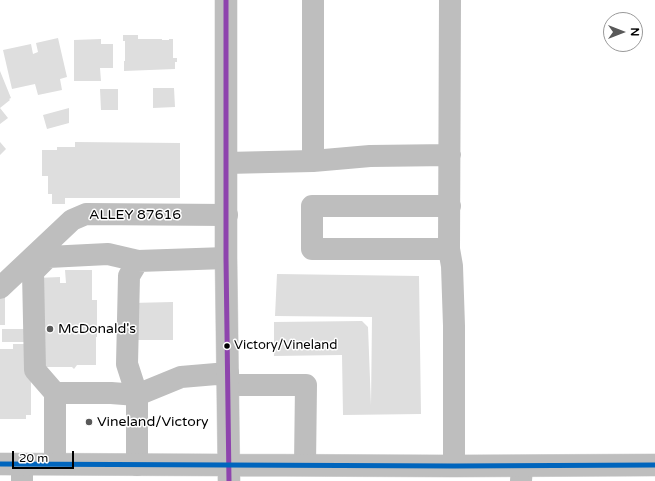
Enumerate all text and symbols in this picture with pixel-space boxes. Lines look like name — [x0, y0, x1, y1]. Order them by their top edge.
north arrow — [603, 12, 643, 52]
text: N — [628, 28, 641, 36]
street label: ALLEY 87616 — [89, 207, 181, 223]
place label: McDonald's — [58, 321, 136, 337]
marker: McDonald's — [45, 324, 55, 334]
place label: Victory/Vineland — [234, 338, 337, 354]
marker: Victory/Vineland — [222, 341, 232, 351]
place label: Vineland/Victory — [97, 414, 209, 430]
marker: Vineland/Victory — [84, 417, 94, 427]
scale bar — [14, 443, 76, 469]
text: 20 m — [19, 451, 48, 465]

